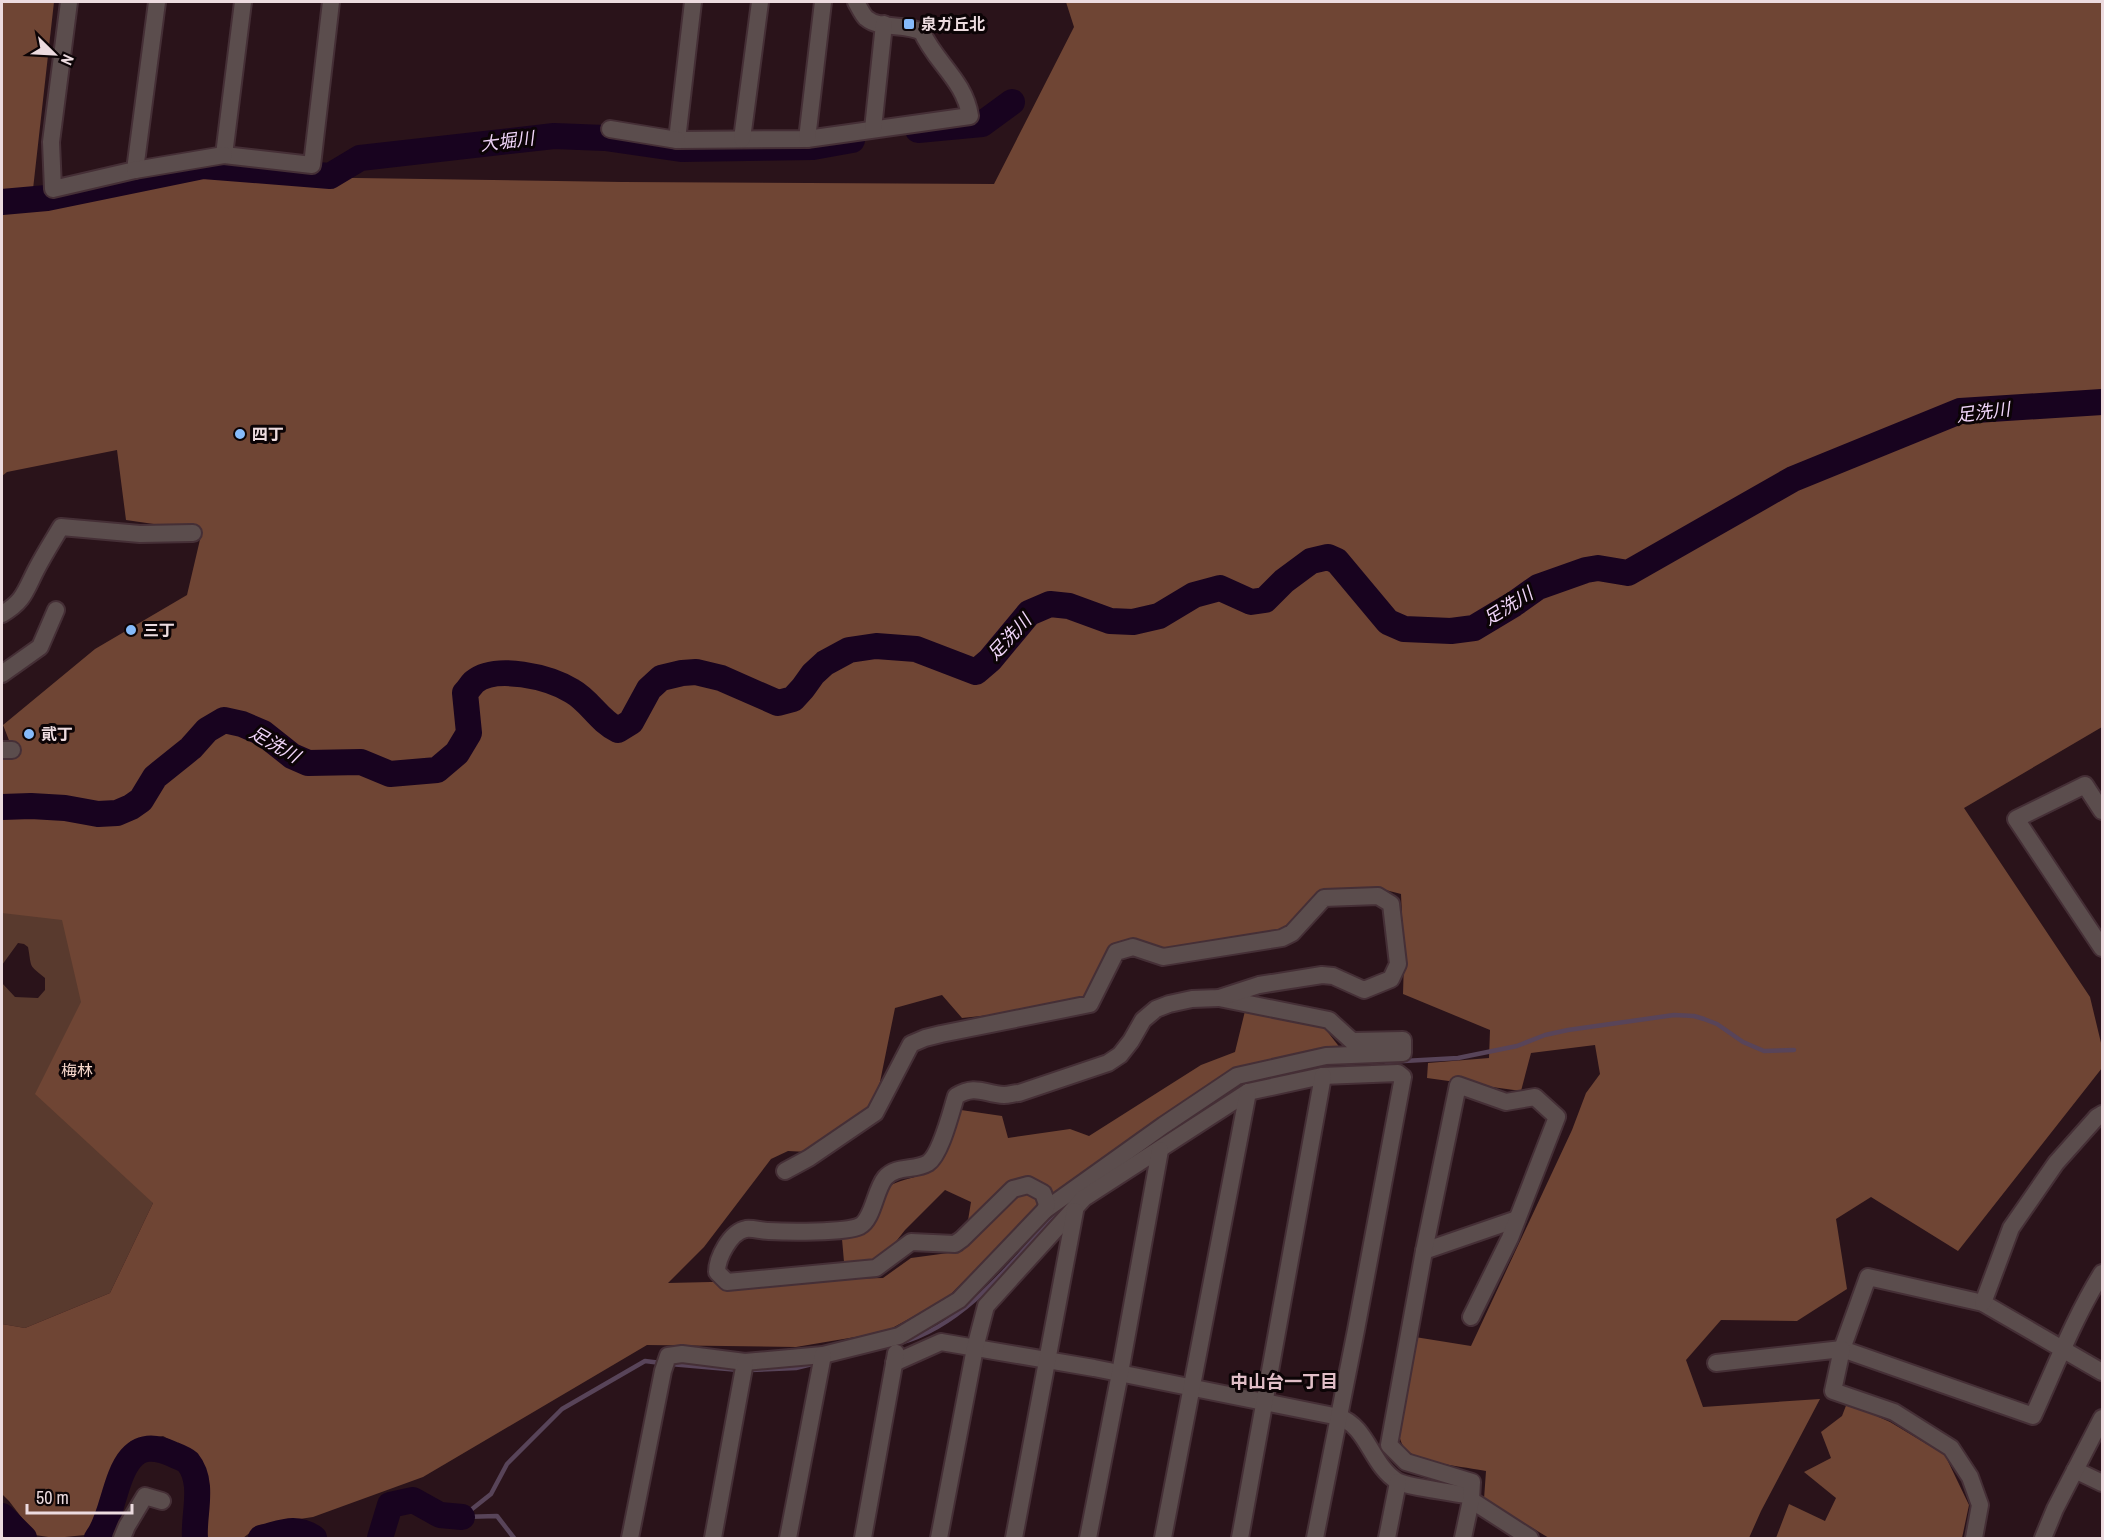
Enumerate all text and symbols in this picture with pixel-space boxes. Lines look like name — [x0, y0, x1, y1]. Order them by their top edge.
place label: 泉ガ丘北 — [921, 13, 985, 35]
marker: 泉ガ丘北 — [902, 17, 916, 31]
north arrow — [24, 24, 84, 84]
text: N — [56, 51, 80, 69]
water label: 大堀川 — [479, 125, 537, 157]
water label: 足洗川 — [1955, 396, 2013, 428]
place label: 四丁 — [252, 423, 284, 445]
marker: 四丁 — [233, 427, 247, 441]
water label: 足洗川 — [1478, 580, 1539, 631]
water label: 足洗川 — [981, 607, 1038, 665]
place label: 三丁 — [143, 619, 175, 641]
marker: 三丁 — [124, 623, 138, 637]
water label: 足洗川 — [245, 720, 306, 769]
place label: 貮丁 — [41, 723, 73, 745]
marker: 貮丁 — [22, 727, 36, 741]
park label: 梅林 — [61, 1059, 93, 1081]
district label: 中山台一丁目 — [1230, 1369, 1338, 1394]
scale bar — [27, 1477, 132, 1515]
text: 50 m — [36, 1485, 69, 1510]

